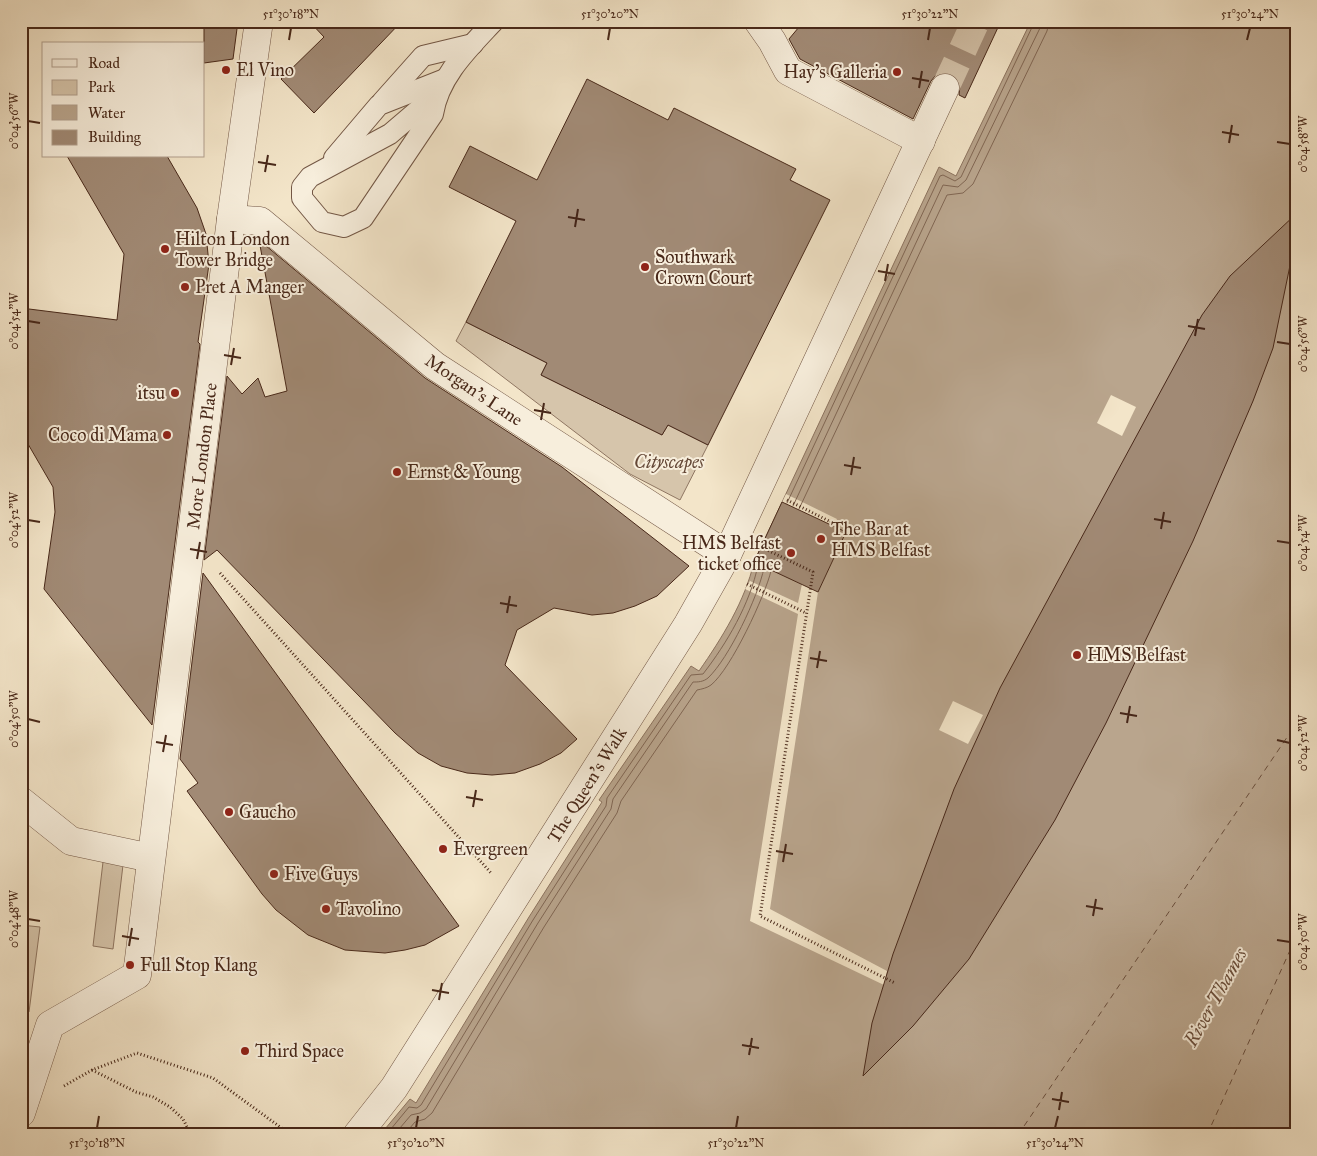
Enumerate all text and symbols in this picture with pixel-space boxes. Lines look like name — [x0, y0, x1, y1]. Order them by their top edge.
text: 51°30'18"N — [263, 7, 319, 21]
text: 51°30'20"N — [581, 7, 639, 21]
text: 51°30'22"N — [902, 7, 959, 21]
text: 51°30'24"N — [1221, 7, 1279, 21]
legend — [42, 42, 205, 158]
text: Road — [88, 54, 120, 72]
place label: El Vino — [236, 59, 294, 81]
place label: Hay's Galleria — [783, 61, 887, 83]
marker: El Vino — [220, 64, 232, 76]
marker: Hay's Galleria — [891, 66, 903, 78]
text: Park — [88, 78, 115, 96]
text: 0°04'56"W — [7, 92, 21, 149]
text: Water — [88, 104, 125, 122]
text: 0°04'58"W — [1296, 115, 1310, 172]
text: Building — [88, 128, 142, 146]
place label: Hilton London Tower Bridge — [175, 228, 290, 272]
marker: Hilton London Tower Bridge — [159, 243, 171, 255]
place label: Southwark Crown Court — [655, 246, 753, 289]
marker: Southwark Crown Court — [639, 261, 651, 273]
place label: Pret A Manger — [195, 276, 304, 299]
marker: Pret A Manger — [179, 281, 191, 293]
text: 0°04'54"W — [7, 292, 21, 349]
text: 0°04'56"W — [1296, 315, 1310, 372]
street label: Morgan's Lane — [420, 349, 527, 432]
street label: More London Place — [182, 381, 222, 531]
place label: itsu — [138, 382, 165, 404]
marker: itsu — [169, 387, 181, 399]
place label: Coco di Mama — [48, 424, 157, 446]
marker: Coco di Mama — [161, 429, 173, 441]
park label: Cityscapes — [634, 451, 705, 474]
place label: Ernst & Young — [407, 461, 520, 484]
marker: Ernst & Young — [391, 466, 403, 478]
text: 0°04'52"W — [7, 491, 21, 548]
text: 0°04'54"W — [1296, 514, 1310, 571]
place label: The Bar at HMS Belfast — [831, 518, 931, 561]
place label: HMS Belfast ticket office — [682, 532, 782, 575]
marker: The Bar at HMS Belfast — [815, 533, 827, 545]
marker: HMS Belfast ticket office — [785, 547, 797, 559]
place label: HMS Belfast — [1087, 644, 1187, 666]
marker: HMS Belfast — [1071, 649, 1083, 661]
text: 0°04'50"W — [7, 690, 21, 748]
text: 0°04'52"W — [1296, 714, 1310, 771]
street label: The Queen's Walk — [543, 722, 632, 847]
place label: Gaucho — [239, 801, 296, 823]
marker: Gaucho — [223, 806, 235, 818]
place label: Evergreen — [453, 838, 528, 861]
marker: Evergreen — [437, 843, 449, 855]
place label: Five Guys — [284, 863, 358, 885]
marker: Five Guys — [268, 868, 280, 880]
text: 0°04'48"W — [7, 889, 21, 948]
place label: Tavolino — [336, 898, 401, 920]
marker: Tavolino — [320, 903, 332, 915]
text: 0°04'50"W — [1296, 913, 1310, 971]
water label: River Thames — [1179, 944, 1252, 1051]
place label: Full Stop Klang — [140, 954, 258, 977]
marker: Full Stop Klang — [124, 959, 136, 971]
place label: Third Space — [255, 1040, 344, 1062]
marker: Third Space — [239, 1045, 251, 1057]
text: 51°30'18"N — [69, 1136, 125, 1150]
text: 51°30'20"N — [387, 1136, 445, 1150]
text: 51°30'22"N — [708, 1136, 765, 1150]
text: 51°30'24"N — [1026, 1136, 1084, 1150]

